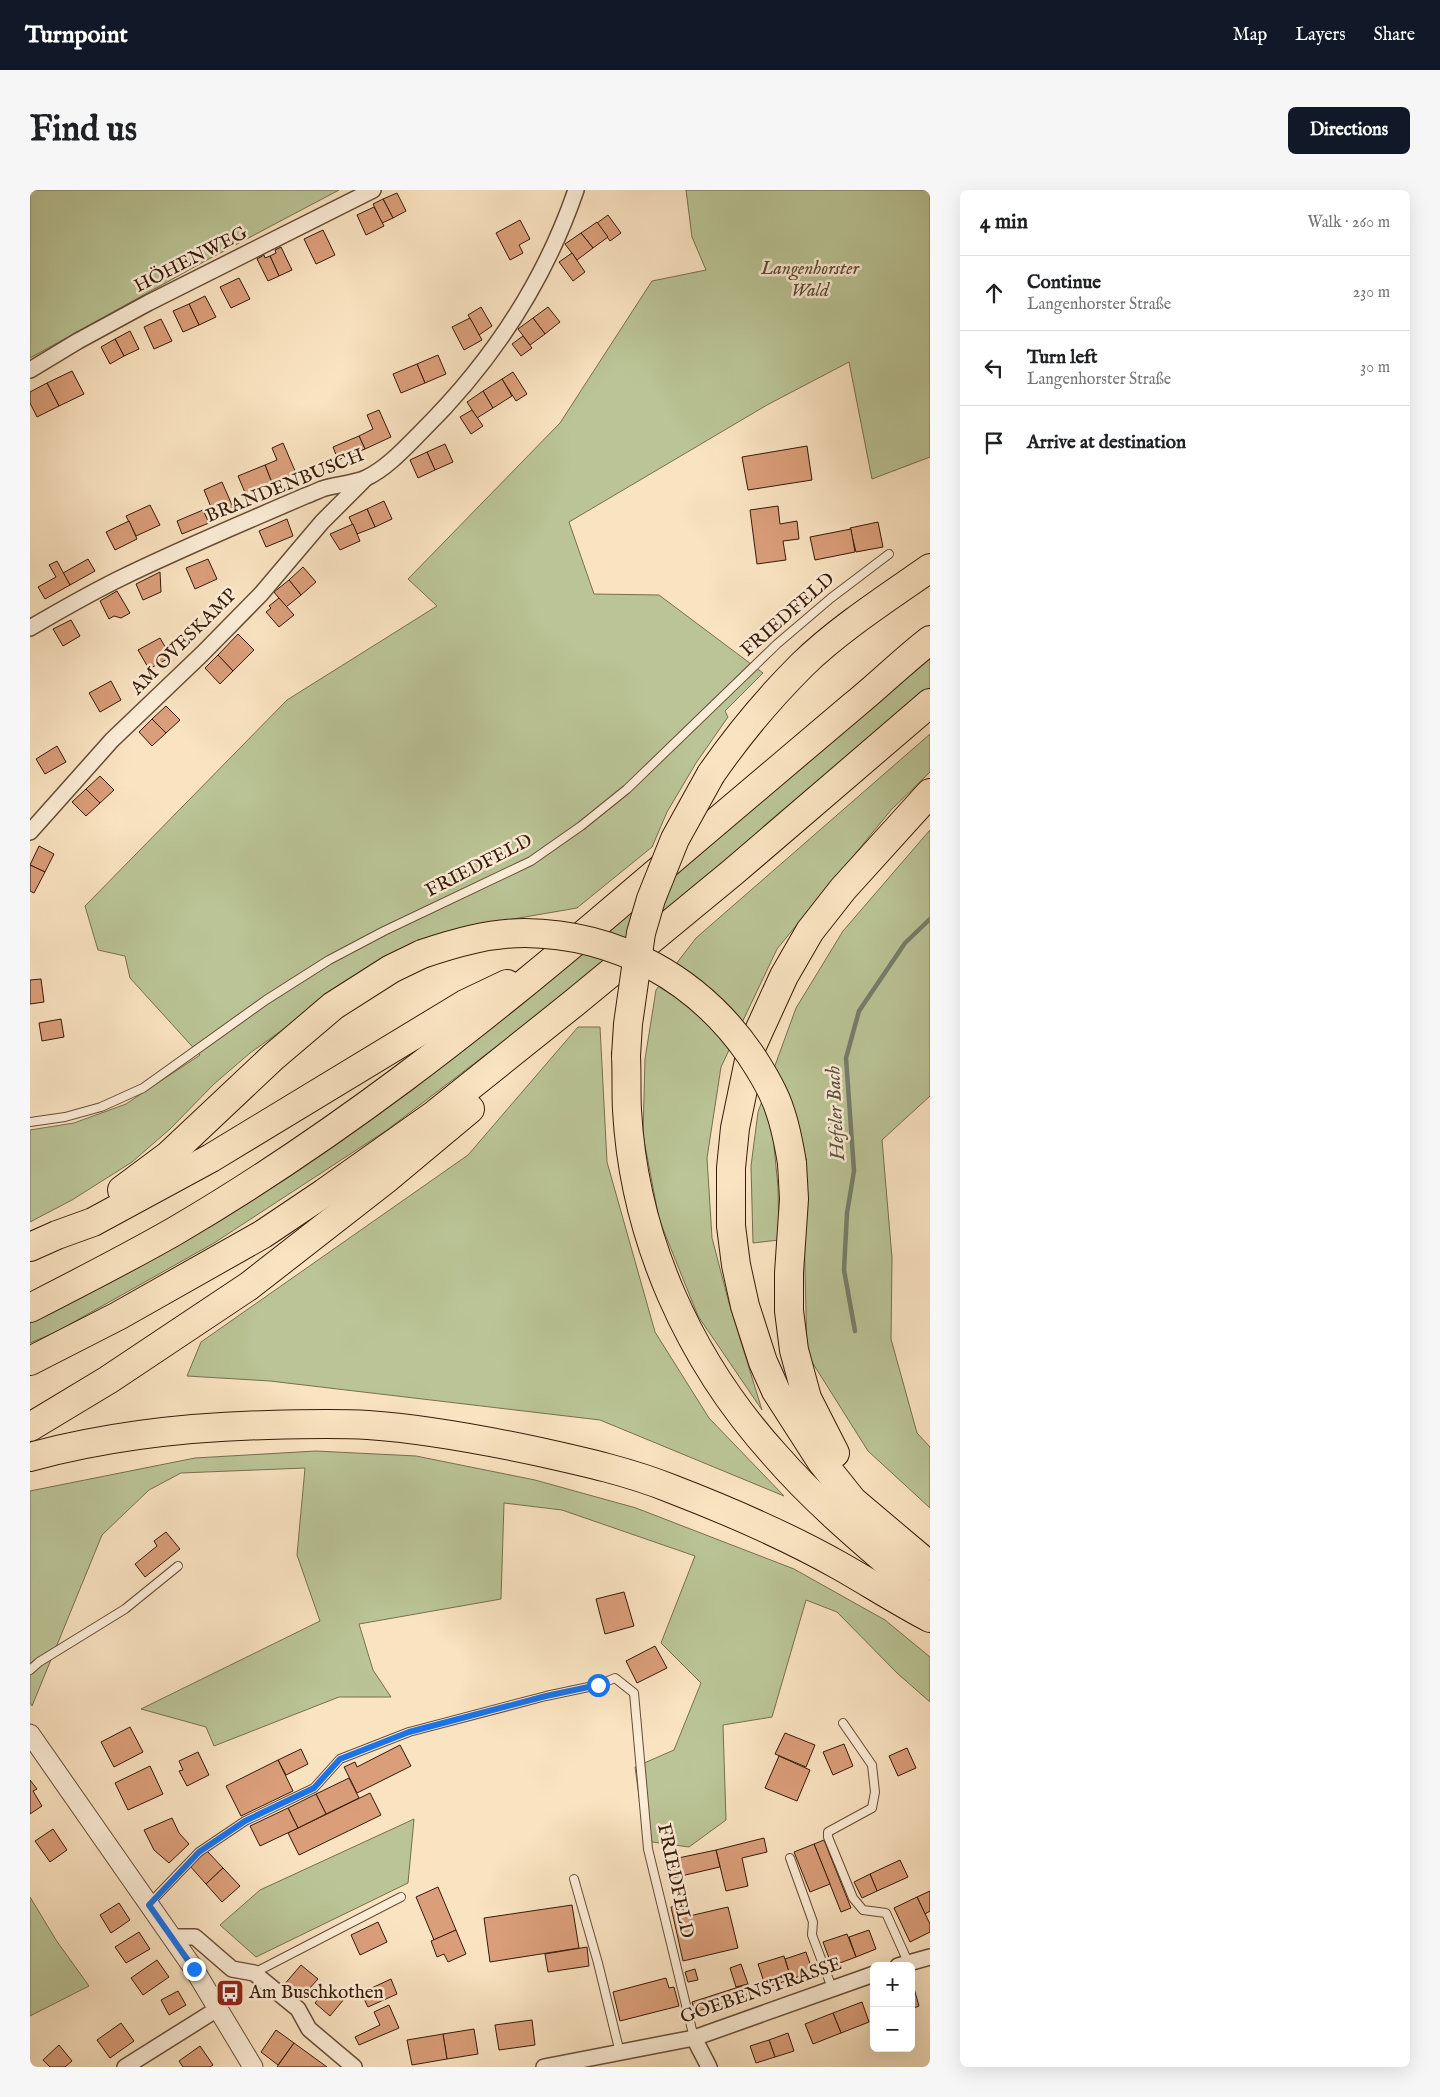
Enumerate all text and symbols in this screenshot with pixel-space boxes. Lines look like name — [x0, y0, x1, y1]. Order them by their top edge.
text: Turnpoint — [25, 20, 128, 51]
text: Map — [1233, 24, 1267, 47]
text: Layers — [1295, 24, 1346, 47]
text: Share — [1374, 24, 1415, 47]
button: Directions — [1288, 107, 1410, 154]
text: Find us — [30, 108, 137, 153]
text: 4 min — [980, 209, 1028, 236]
text: Walk · 260 m — [1307, 213, 1390, 233]
street label: HÖHENWEG — [130, 221, 252, 299]
park label: Langenhorster Wald — [760, 257, 860, 303]
text: Continue — [1027, 271, 1101, 295]
icon: ahead — [980, 279, 1008, 307]
text: 230 m — [1353, 283, 1390, 303]
text: Langenhorster Straße — [1027, 295, 1171, 315]
text: Turn left — [1027, 346, 1098, 370]
icon: left — [980, 354, 1008, 382]
text: 30 m — [1360, 358, 1390, 378]
text: Langenhorster Straße — [1027, 370, 1171, 390]
icon: arrive — [980, 429, 1008, 457]
text: Arrive at destination — [1027, 431, 1186, 455]
street label: BRANDENBUSCH — [202, 443, 368, 529]
street label: FRIEDFELD — [736, 568, 840, 662]
street label: AM OVESKAMP — [125, 584, 242, 701]
street label: FRIEDFELD — [422, 829, 536, 903]
water label: Hefeler Bach — [821, 1065, 851, 1162]
route start — [587, 1674, 610, 1697]
street label: FRIEDFELD — [651, 1821, 699, 1941]
street label: GOEBENSTRASSE — [677, 1952, 845, 2030]
route end — [183, 1958, 206, 1981]
map controls — [870, 1962, 915, 2052]
button: + — [870, 1962, 915, 2007]
bus stop icon: Am Buschkothen — [215, 1978, 245, 2008]
place label: Am Buschkothen — [248, 1981, 384, 2005]
button: − — [870, 2007, 915, 2052]

